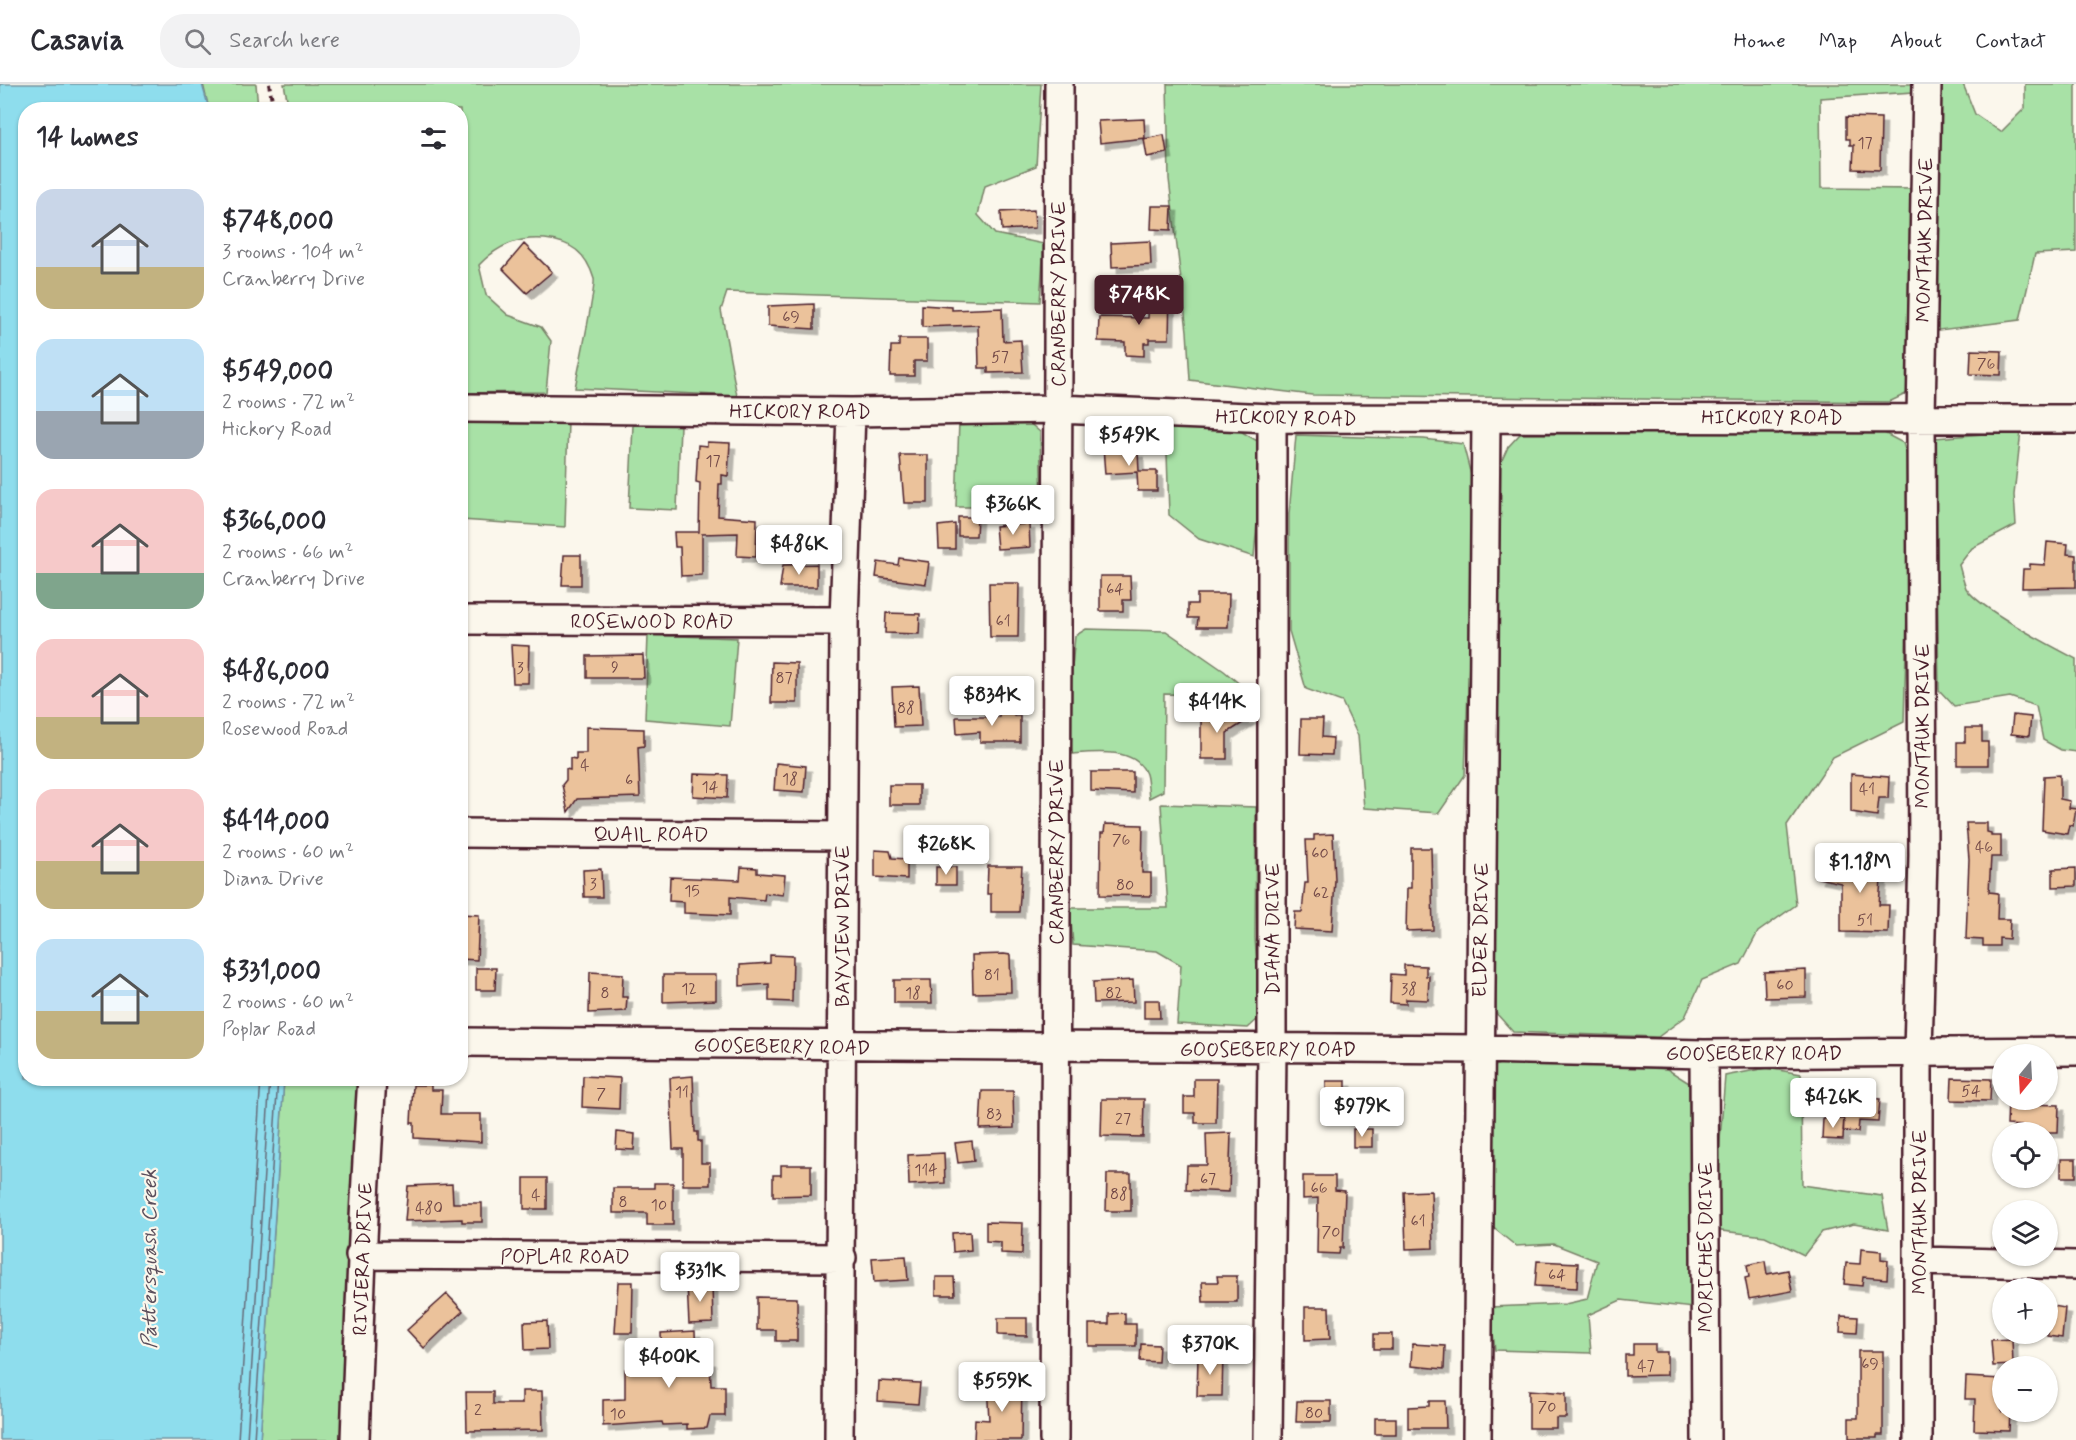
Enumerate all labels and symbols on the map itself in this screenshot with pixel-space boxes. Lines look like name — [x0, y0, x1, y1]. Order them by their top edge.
house number: 17 — [1857, 133, 1873, 154]
street label: MONTAUK DRIVE — [1911, 157, 1940, 323]
street label: CRANBERRY DRIVE — [1046, 201, 1073, 387]
pin: $748K — [1097, 275, 1181, 326]
house number: 69 — [782, 307, 800, 328]
house number: 57 — [991, 347, 1009, 368]
house number: 76 — [1977, 354, 1995, 375]
street label: HICKORY ROAD — [729, 399, 871, 426]
street label: HICKORY ROAD — [1215, 404, 1357, 433]
street label: HICKORY ROAD — [1701, 405, 1843, 432]
pin: $549K — [1087, 416, 1171, 467]
house number: 17 — [705, 451, 721, 472]
pin: $366K — [971, 485, 1055, 536]
pin: $486K — [757, 525, 841, 576]
house number: 64 — [1106, 579, 1124, 600]
street label: ROSEWOOD ROAD — [570, 609, 734, 636]
house number: 61 — [995, 611, 1011, 632]
street label: MONTAUK DRIVE — [1910, 644, 1937, 808]
house number: 9 — [611, 657, 619, 678]
house number: 3 — [516, 658, 524, 679]
house number: 87 — [775, 668, 793, 689]
pin: $834K — [950, 676, 1034, 727]
pin: $414K — [1175, 683, 1259, 734]
house number: 88 — [897, 698, 915, 719]
house number: 4 — [580, 755, 590, 776]
street label: CRANBERRY DRIVE — [1044, 759, 1071, 945]
house number: 18 — [782, 769, 798, 790]
house number: 6 — [625, 770, 633, 791]
house number: 14 — [702, 777, 719, 798]
house number: 41 — [1859, 779, 1875, 800]
street label: QUAIL ROAD — [593, 822, 709, 849]
pin: $268K — [904, 825, 988, 876]
house number: 76 — [1112, 830, 1130, 851]
house number: 46 — [1975, 837, 1993, 858]
house number: 60 — [1311, 843, 1329, 864]
pin: $1.18M — [1811, 843, 1909, 894]
street label: BAYVIEW DRIVE — [830, 845, 857, 1007]
street label: ELDER DRIVE — [1467, 862, 1496, 998]
street label: DIANA DRIVE — [1260, 863, 1287, 995]
house number: 3 — [589, 874, 597, 895]
house number: 80 — [1116, 875, 1134, 896]
house number: 15 — [684, 881, 700, 902]
house number: 62 — [1313, 883, 1329, 904]
house number: 51 — [1857, 910, 1873, 931]
house number: 81 — [984, 965, 1000, 986]
house number: 60 — [1776, 975, 1794, 996]
house number: 12 — [681, 979, 697, 1000]
house number: 38 — [1401, 979, 1417, 1000]
house number: 8 — [600, 983, 610, 1004]
house number: 18 — [905, 983, 921, 1004]
house number: 82 — [1105, 983, 1123, 1004]
street label: GOOSEBERRY ROAD — [693, 1032, 871, 1063]
street label: GOOSEBERRY ROAD — [1180, 1037, 1356, 1064]
street label: GOOSEBERRY ROAD — [1666, 1041, 1842, 1068]
north arrow — [1992, 1044, 2058, 1110]
pin: $426K — [1791, 1078, 1875, 1129]
house number: 54 — [1961, 1081, 1981, 1102]
house number: 11 — [675, 1082, 689, 1103]
house number: 7 — [596, 1084, 606, 1105]
pin: $979K — [1320, 1087, 1404, 1138]
house number: 83 — [986, 1104, 1002, 1125]
house number: 27 — [1115, 1109, 1131, 1130]
street label: MONTAUK DRIVE — [1907, 1130, 1934, 1294]
house number: 114 — [914, 1160, 938, 1181]
street label: MORICHES DRIVE — [1693, 1162, 1720, 1332]
water label: Pattersquash Creek — [136, 1169, 164, 1349]
house number: 67 — [1200, 1169, 1216, 1190]
house number: 66 — [1310, 1178, 1328, 1199]
street label: RIVIERA DRIVE — [347, 1182, 380, 1336]
house number: 88 — [1110, 1184, 1128, 1205]
house number: 4 — [531, 1185, 541, 1206]
house number: 8 — [618, 1192, 628, 1213]
house number: 10 — [651, 1195, 667, 1216]
house number: 480 — [415, 1198, 443, 1219]
house number: 61 — [1410, 1211, 1426, 1232]
house number: 70 — [1322, 1222, 1340, 1243]
street label: POPLAR ROAD — [500, 1244, 630, 1271]
pin: $331K — [658, 1252, 742, 1303]
house number: 64 — [1548, 1265, 1566, 1286]
pin: $370K — [1168, 1325, 1252, 1376]
pin: $400K — [627, 1338, 711, 1389]
house number: 69 — [1861, 1354, 1879, 1375]
house number: 47 — [1637, 1356, 1655, 1377]
pin: $559K — [960, 1362, 1044, 1413]
house number: 70 — [1538, 1397, 1556, 1418]
house number: 2 — [474, 1400, 482, 1421]
house number: 80 — [1305, 1403, 1323, 1424]
house number: 10 — [610, 1404, 626, 1425]

